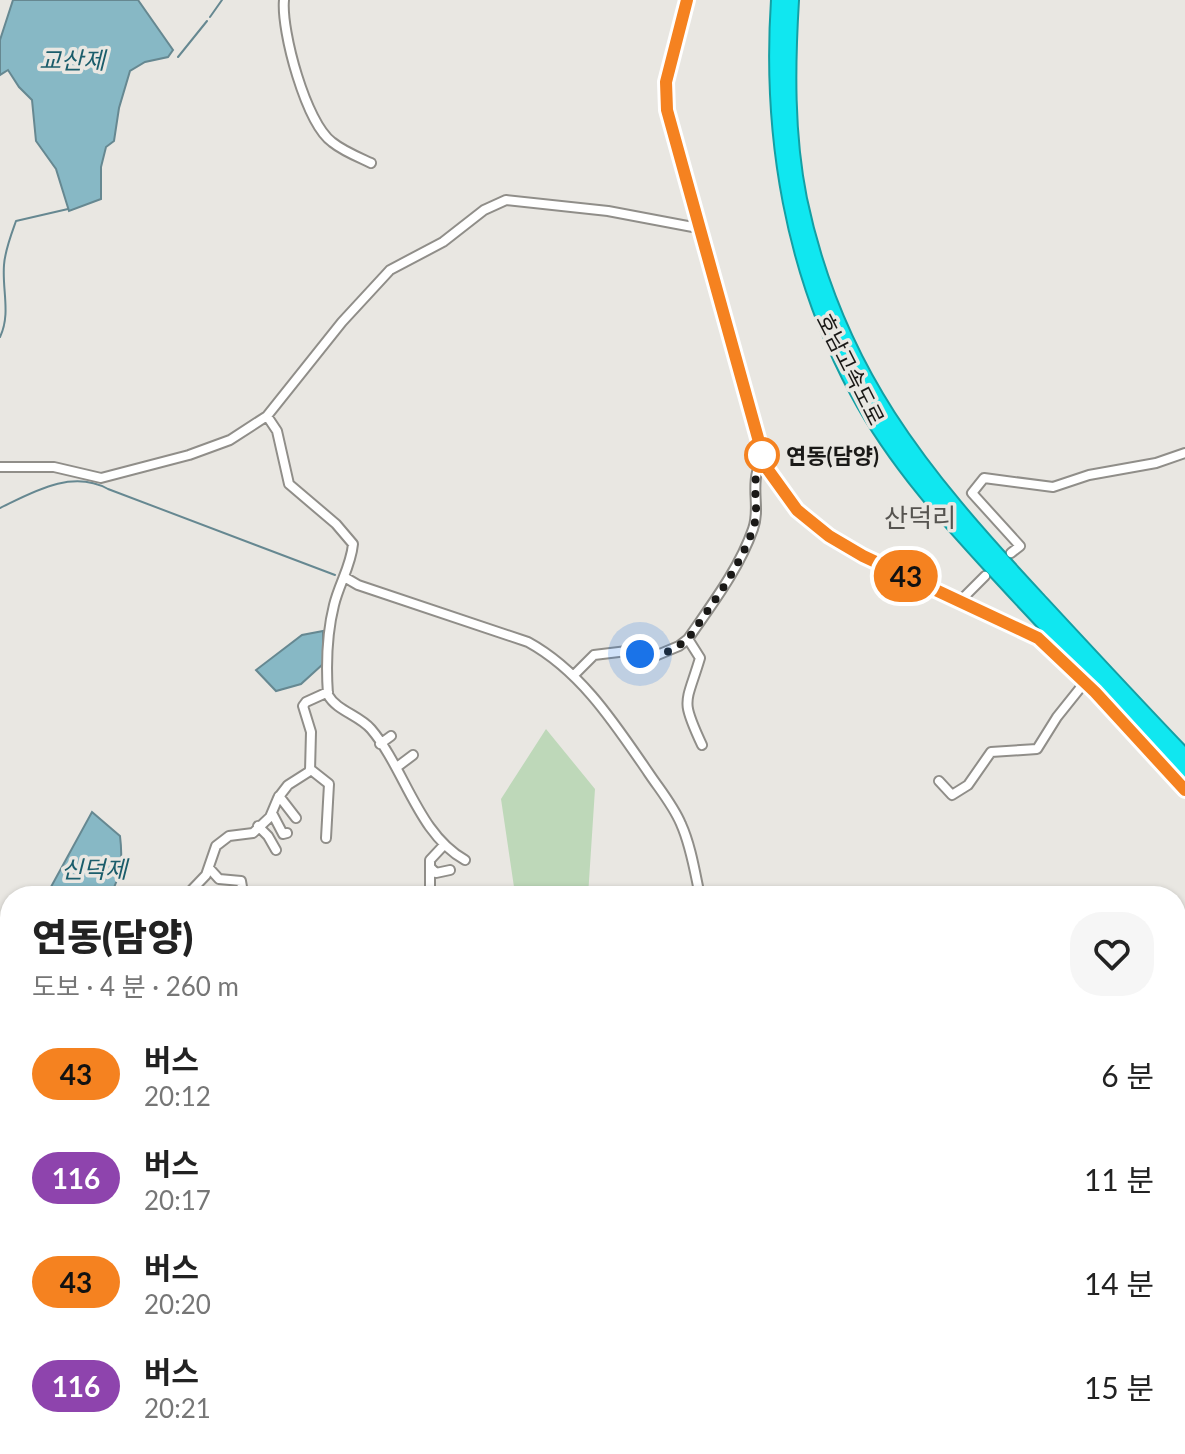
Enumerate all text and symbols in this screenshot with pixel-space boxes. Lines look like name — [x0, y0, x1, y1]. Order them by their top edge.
water label: 교산제 — [39, 45, 108, 74]
street label: 호남고속도로 — [811, 309, 891, 429]
marker: 연동(담양) — [745, 438, 779, 472]
place label: 연동(담양) — [786, 442, 879, 469]
district label: 산덕리 — [884, 501, 956, 533]
line badge: 43 — [870, 550, 942, 602]
text: 43 — [890, 559, 922, 593]
your location — [620, 634, 660, 674]
water label: 신덕제 — [61, 854, 130, 883]
button: heart — [1070, 912, 1154, 996]
text: 연동(담양) — [32, 913, 193, 959]
text: 도보 · 4 분 · 260 m — [32, 970, 239, 1002]
text: 버스 — [144, 1041, 199, 1077]
text: 43 — [60, 1057, 92, 1091]
text: 6 분 — [1101, 1057, 1154, 1093]
text: 20:12 — [144, 1080, 211, 1112]
text: 버스 — [144, 1145, 199, 1181]
text: 116 — [52, 1161, 100, 1195]
text: 11 분 — [1084, 1161, 1154, 1197]
text: 20:17 — [144, 1184, 211, 1216]
text: 버스 — [144, 1249, 199, 1285]
text: 43 — [60, 1265, 92, 1299]
text: 14 분 — [1084, 1265, 1154, 1301]
text: 20:20 — [144, 1288, 211, 1320]
text: 버스 — [144, 1353, 199, 1389]
text: 116 — [52, 1369, 100, 1403]
text: 15 분 — [1084, 1369, 1154, 1405]
text: 20:21 — [144, 1392, 211, 1424]

